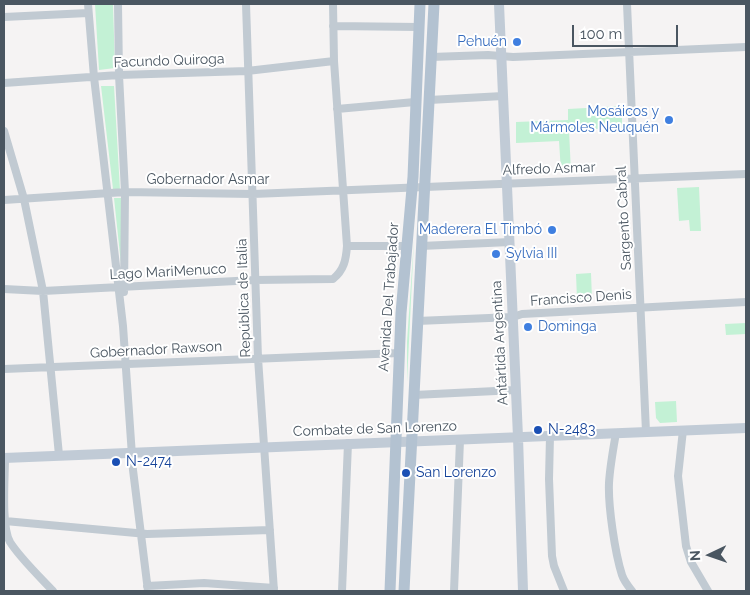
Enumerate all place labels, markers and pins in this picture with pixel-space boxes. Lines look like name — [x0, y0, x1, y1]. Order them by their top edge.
place label: Pehuén — [457, 34, 507, 50]
marker: Pehuén — [511, 36, 523, 48]
place label: Mosáicos y Mármoles Neuquén — [530, 104, 659, 136]
marker: Mosáicos y Mármoles Neuquén — [663, 114, 675, 126]
place label: Maderera El Timbó — [419, 222, 542, 238]
marker: Maderera El Timbó — [546, 224, 558, 236]
place label: Sylvia III — [506, 246, 558, 262]
marker: Sylvia III — [490, 248, 502, 260]
place label: Dominga — [538, 319, 597, 335]
marker: Dominga — [522, 321, 534, 333]
place label: N-2483 — [548, 422, 595, 438]
marker: N-2483 — [532, 424, 544, 436]
place label: N-2474 — [126, 454, 172, 470]
marker: N-2474 — [110, 456, 122, 468]
place label: San Lorenzo — [416, 465, 496, 481]
marker: San Lorenzo — [400, 467, 412, 479]

